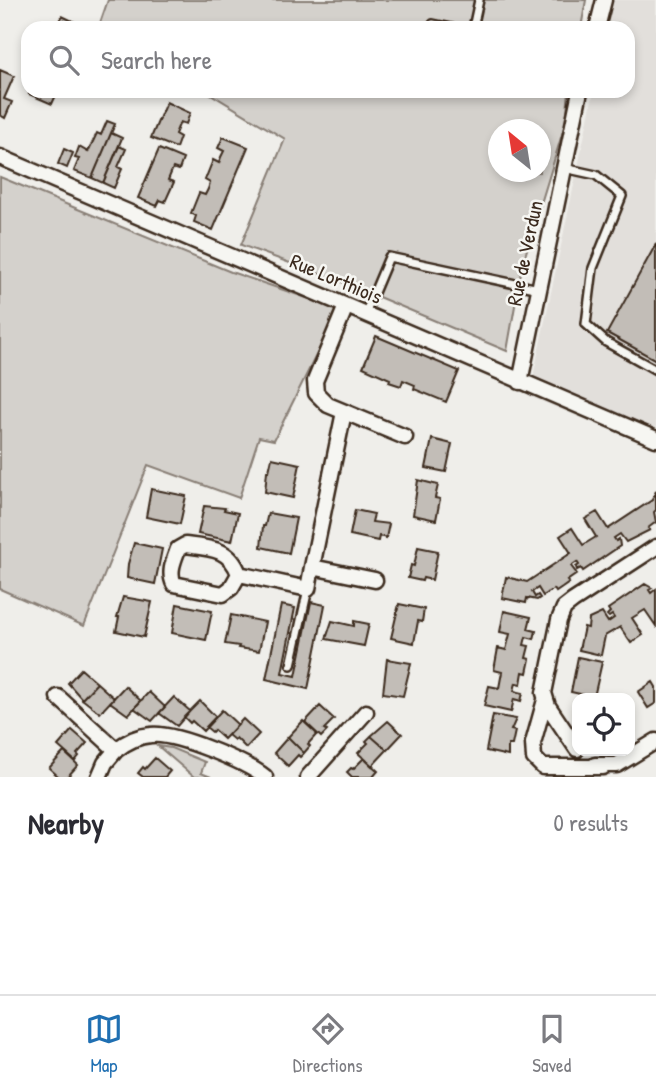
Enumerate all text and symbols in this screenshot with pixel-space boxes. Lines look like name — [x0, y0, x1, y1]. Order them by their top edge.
search box — [21, 21, 635, 98]
icon: search — [45, 41, 83, 79]
text: Search here — [101, 42, 212, 77]
north arrow — [488, 119, 551, 182]
street label: Rue de Verdun — [499, 198, 550, 308]
street label: Rue Lorthiois — [286, 246, 387, 311]
map controls — [572, 693, 635, 756]
button: locate — [572, 693, 635, 756]
text: Nearby — [28, 803, 104, 843]
text: 0 results — [553, 807, 628, 838]
tab: Map — [85, 1010, 123, 1078]
tab: Directions — [293, 1010, 363, 1078]
tab: Saved — [532, 1010, 571, 1078]

